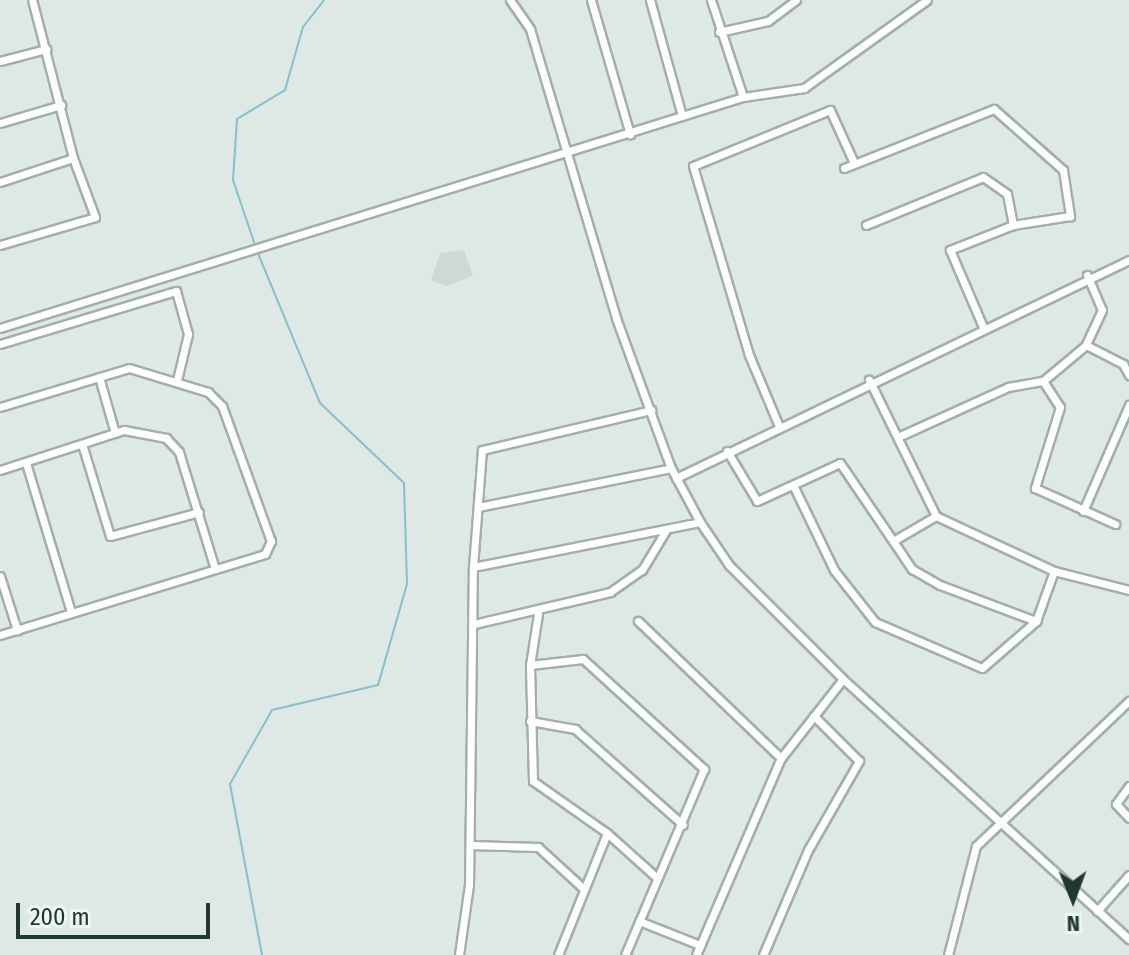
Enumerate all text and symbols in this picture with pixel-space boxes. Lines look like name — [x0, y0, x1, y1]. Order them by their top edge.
north arrow — [1033, 859, 1113, 939]
scale bar — [20, 887, 214, 937]
text: 200 m — [30, 903, 90, 931]
text: N — [1067, 910, 1080, 937]

